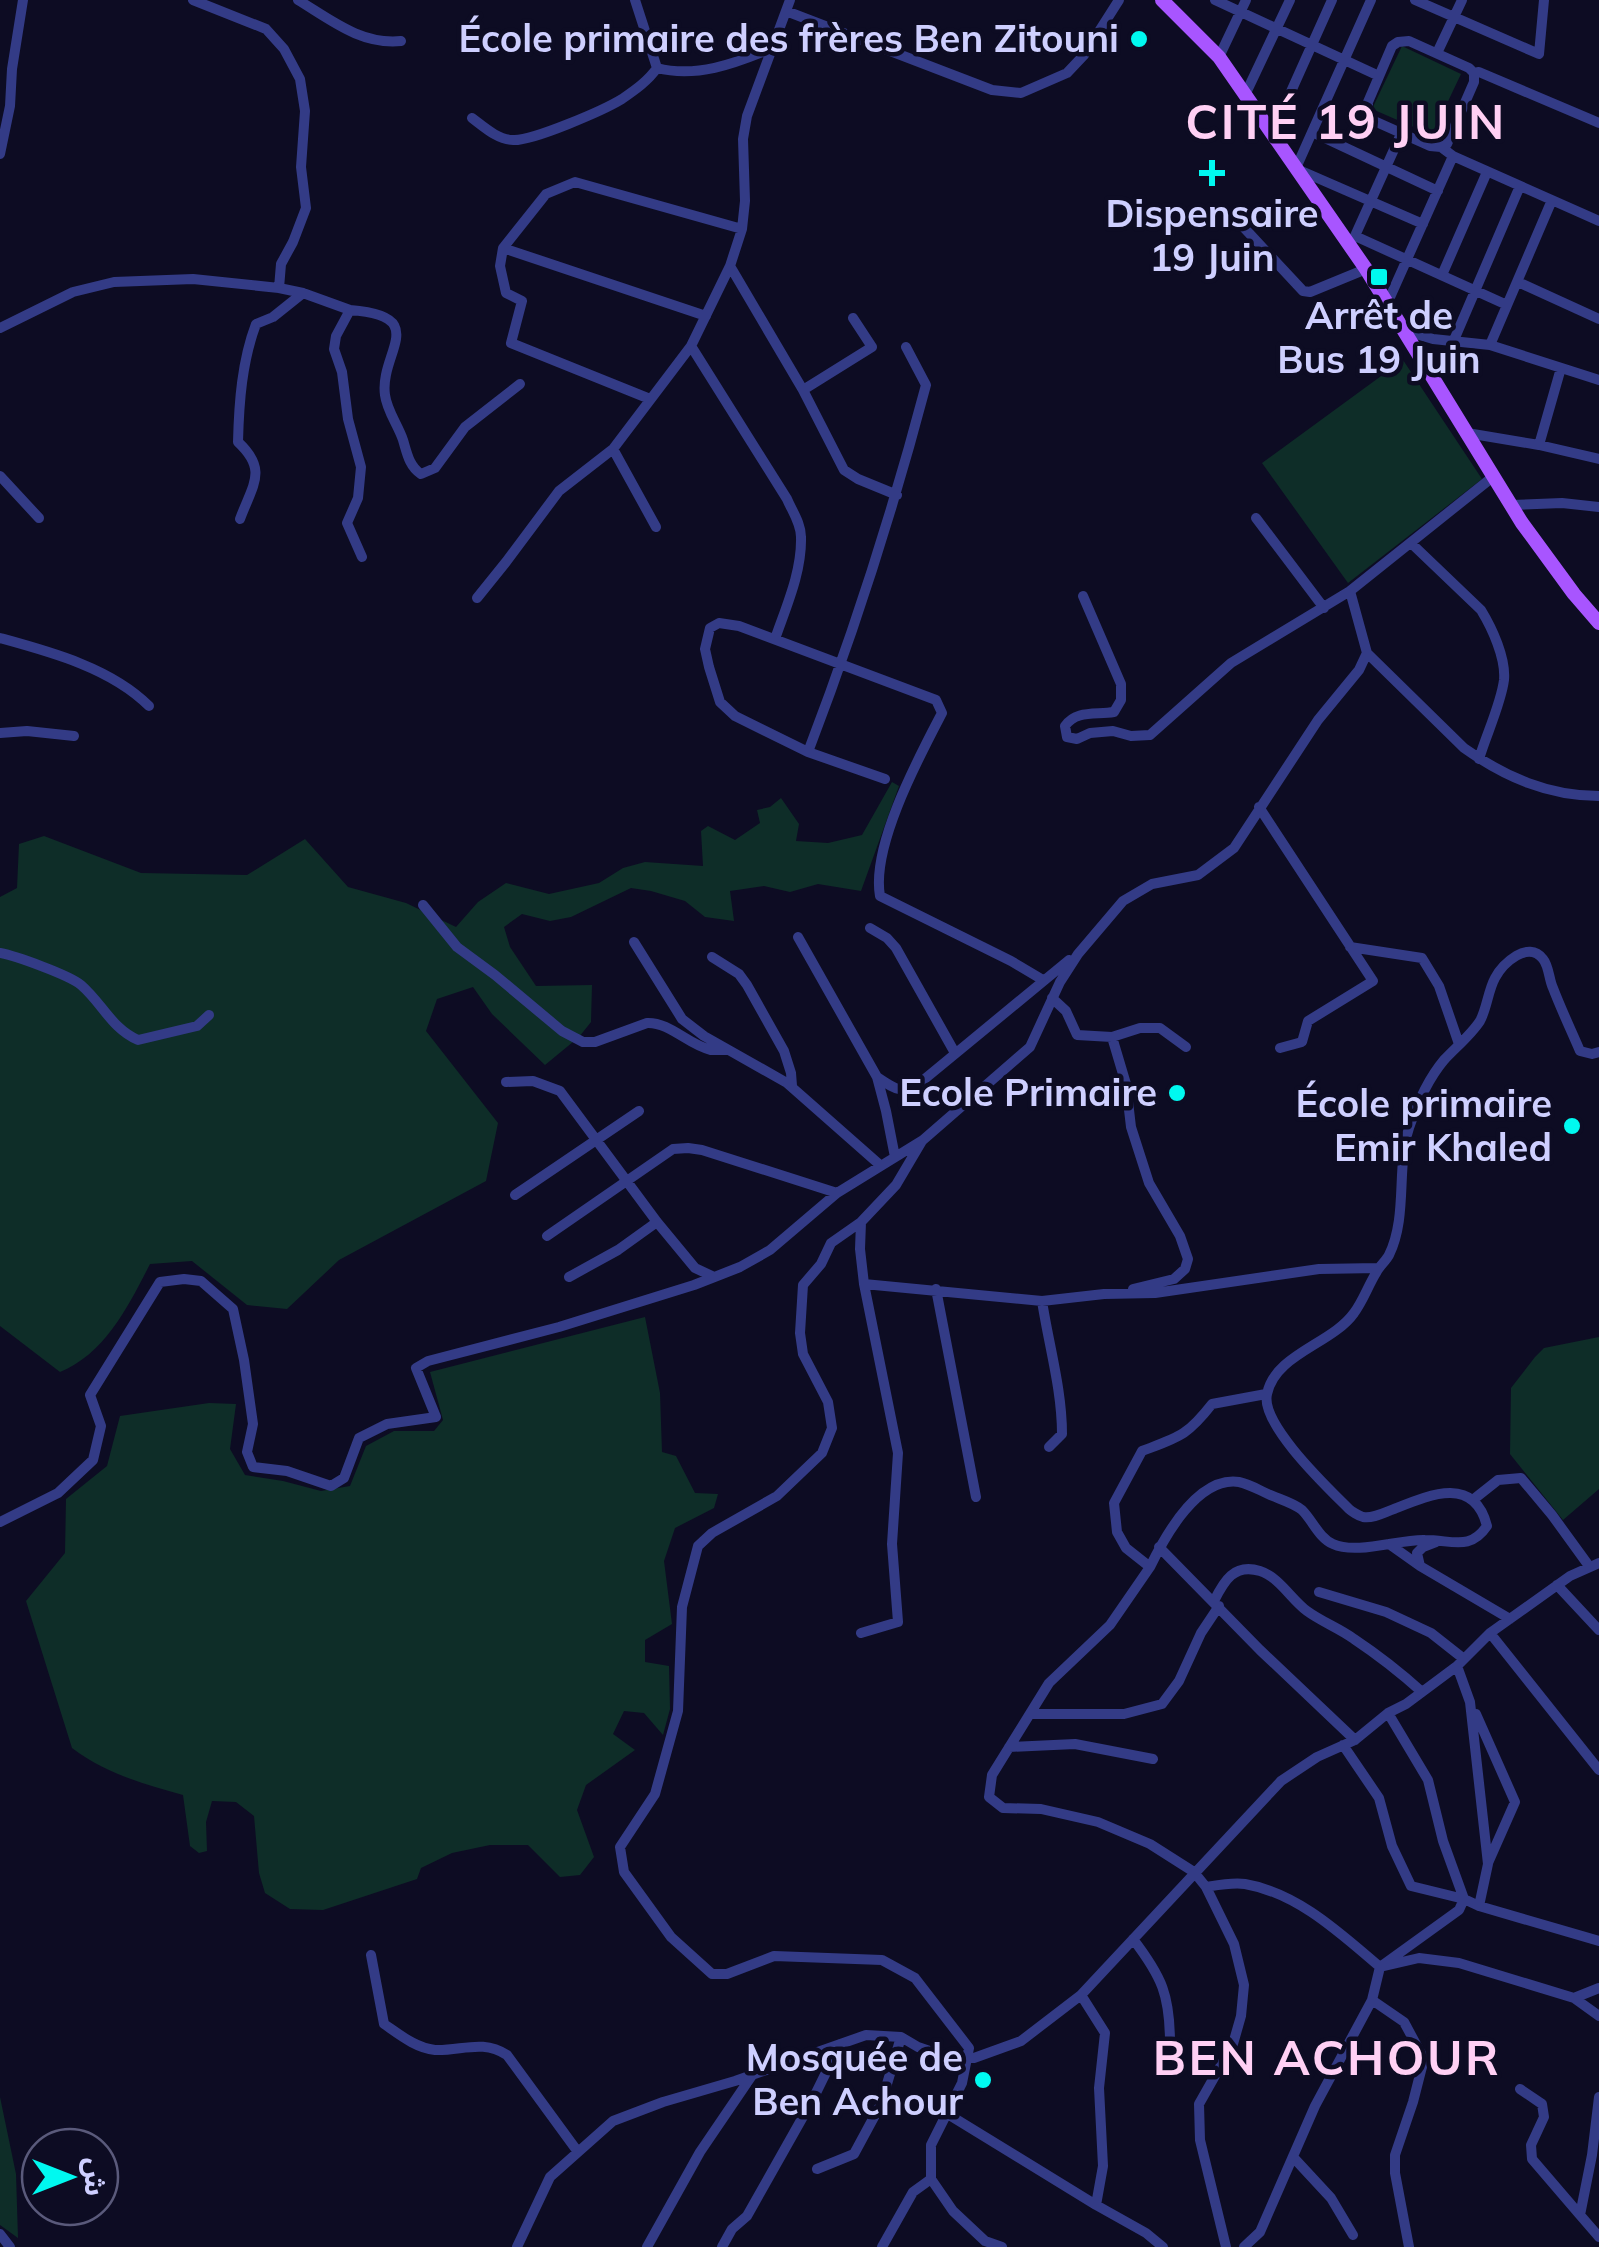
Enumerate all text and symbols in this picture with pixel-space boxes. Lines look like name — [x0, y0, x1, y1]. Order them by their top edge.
place label: École primaire des frères Ben Zitouni — [458, 14, 1119, 62]
marker: École primaire des frères Ben Zitouni — [1128, 28, 1150, 50]
district label: CITÉ 19 JUIN — [1185, 91, 1507, 151]
marker: Dispensaire 19 Juin — [1199, 160, 1225, 186]
place label: Dispensaire 19 Juin — [1105, 189, 1319, 281]
marker: Arrêt de Bus 19 Juin — [1368, 266, 1390, 288]
place label: Arrêt de Bus 19 Juin — [1277, 291, 1481, 383]
place label: Ecole Primaire — [899, 1068, 1157, 1116]
place label: École primaire Emir Khaled — [1296, 1079, 1552, 1171]
marker: Ecole Primaire — [1166, 1082, 1188, 1104]
marker: École primaire Emir Khaled — [1561, 1115, 1583, 1137]
district label: BEN ACHOUR — [1153, 2027, 1501, 2087]
place label: Mosquée de Ben Achour — [746, 2033, 963, 2125]
marker: Mosquée de Ben Achour — [972, 2069, 994, 2091]
north arrow — [20, 2127, 120, 2227]
text: ش — [78, 2158, 113, 2196]

